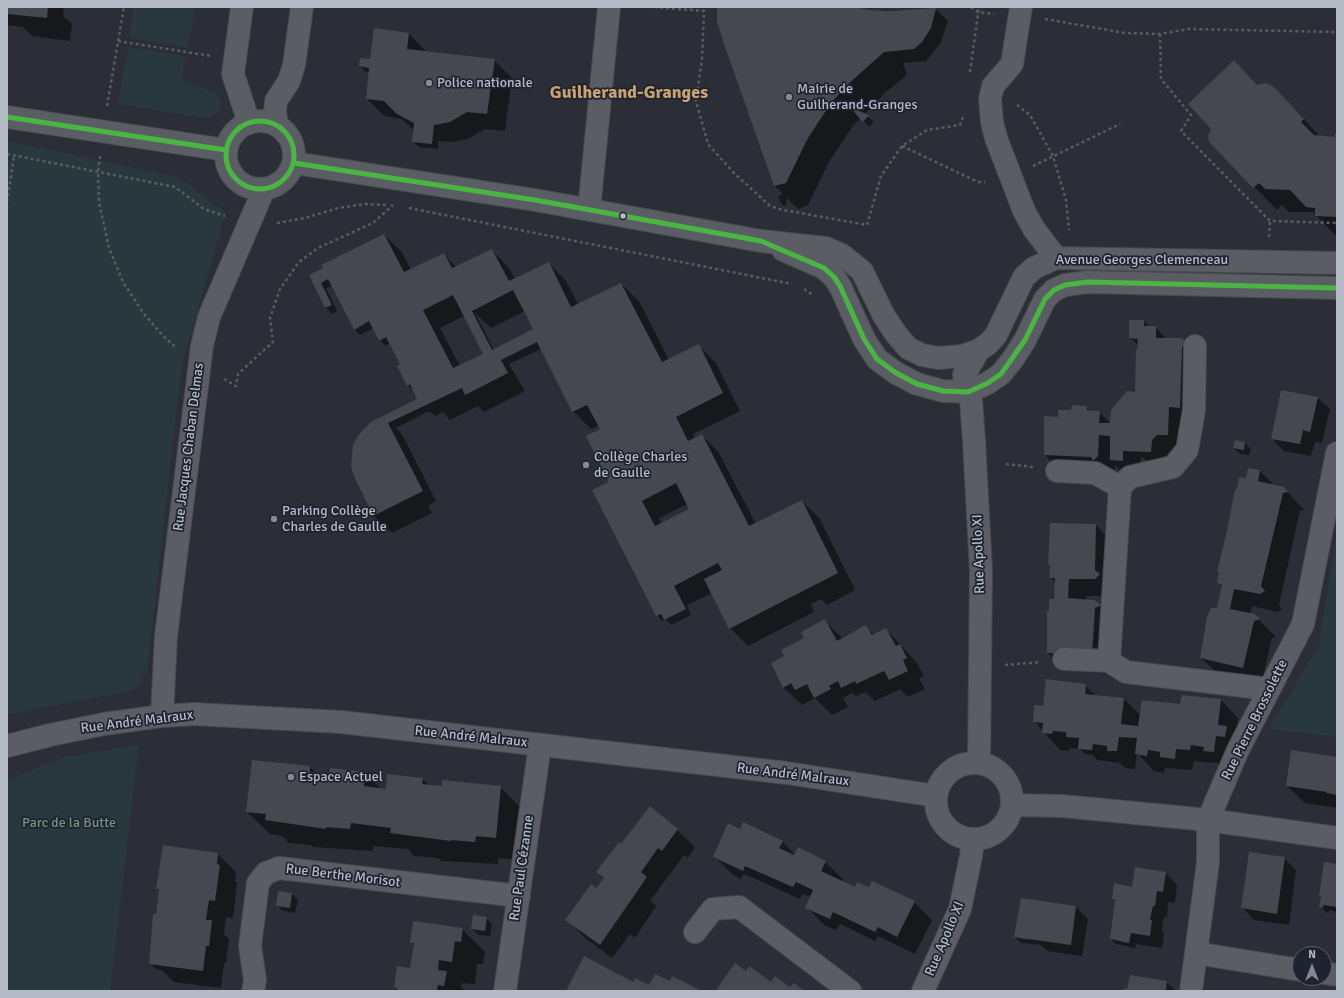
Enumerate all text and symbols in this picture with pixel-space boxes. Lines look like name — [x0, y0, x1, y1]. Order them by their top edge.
place label: Police nationale — [437, 75, 533, 91]
marker: Police nationale — [424, 78, 434, 88]
place label: Mairie de Guilherand-Granges — [797, 81, 918, 114]
district label: Guilherand-Granges — [550, 82, 708, 104]
marker: Mairie de Guilherand-Granges — [784, 92, 794, 102]
unlabelled marker — [618, 211, 628, 221]
street label: Avenue Georges Clemenceau — [1056, 252, 1228, 268]
street label: Rue Jacques Chaban Delmas — [170, 362, 208, 532]
place label: Collège Charles de Gaulle — [594, 449, 687, 482]
marker: Collège Charles de Gaulle — [581, 460, 591, 470]
place label: Parking Collège Charles de Gaulle — [282, 503, 387, 536]
marker: Parking Collège Charles de Gaulle — [269, 514, 279, 524]
street label: Rue Apollo XI — [969, 514, 989, 594]
street label: Rue Pierre Brossolette — [1218, 657, 1292, 783]
street label: Rue André Malraux — [80, 707, 194, 737]
street label: Rue André Malraux — [414, 723, 528, 751]
street label: Rue André Malraux — [736, 760, 850, 790]
place label: Espace Actuel — [299, 769, 383, 785]
marker: Espace Actuel — [286, 772, 296, 782]
street label: Rue Paul Cézanne — [506, 814, 538, 922]
park label: Parc de la Butte — [22, 815, 116, 831]
street label: Rue Berthe Morisot — [285, 861, 401, 891]
street label: Rue Apollo XI — [922, 899, 968, 979]
north arrow — [1292, 946, 1332, 986]
text: N — [1308, 948, 1316, 961]

